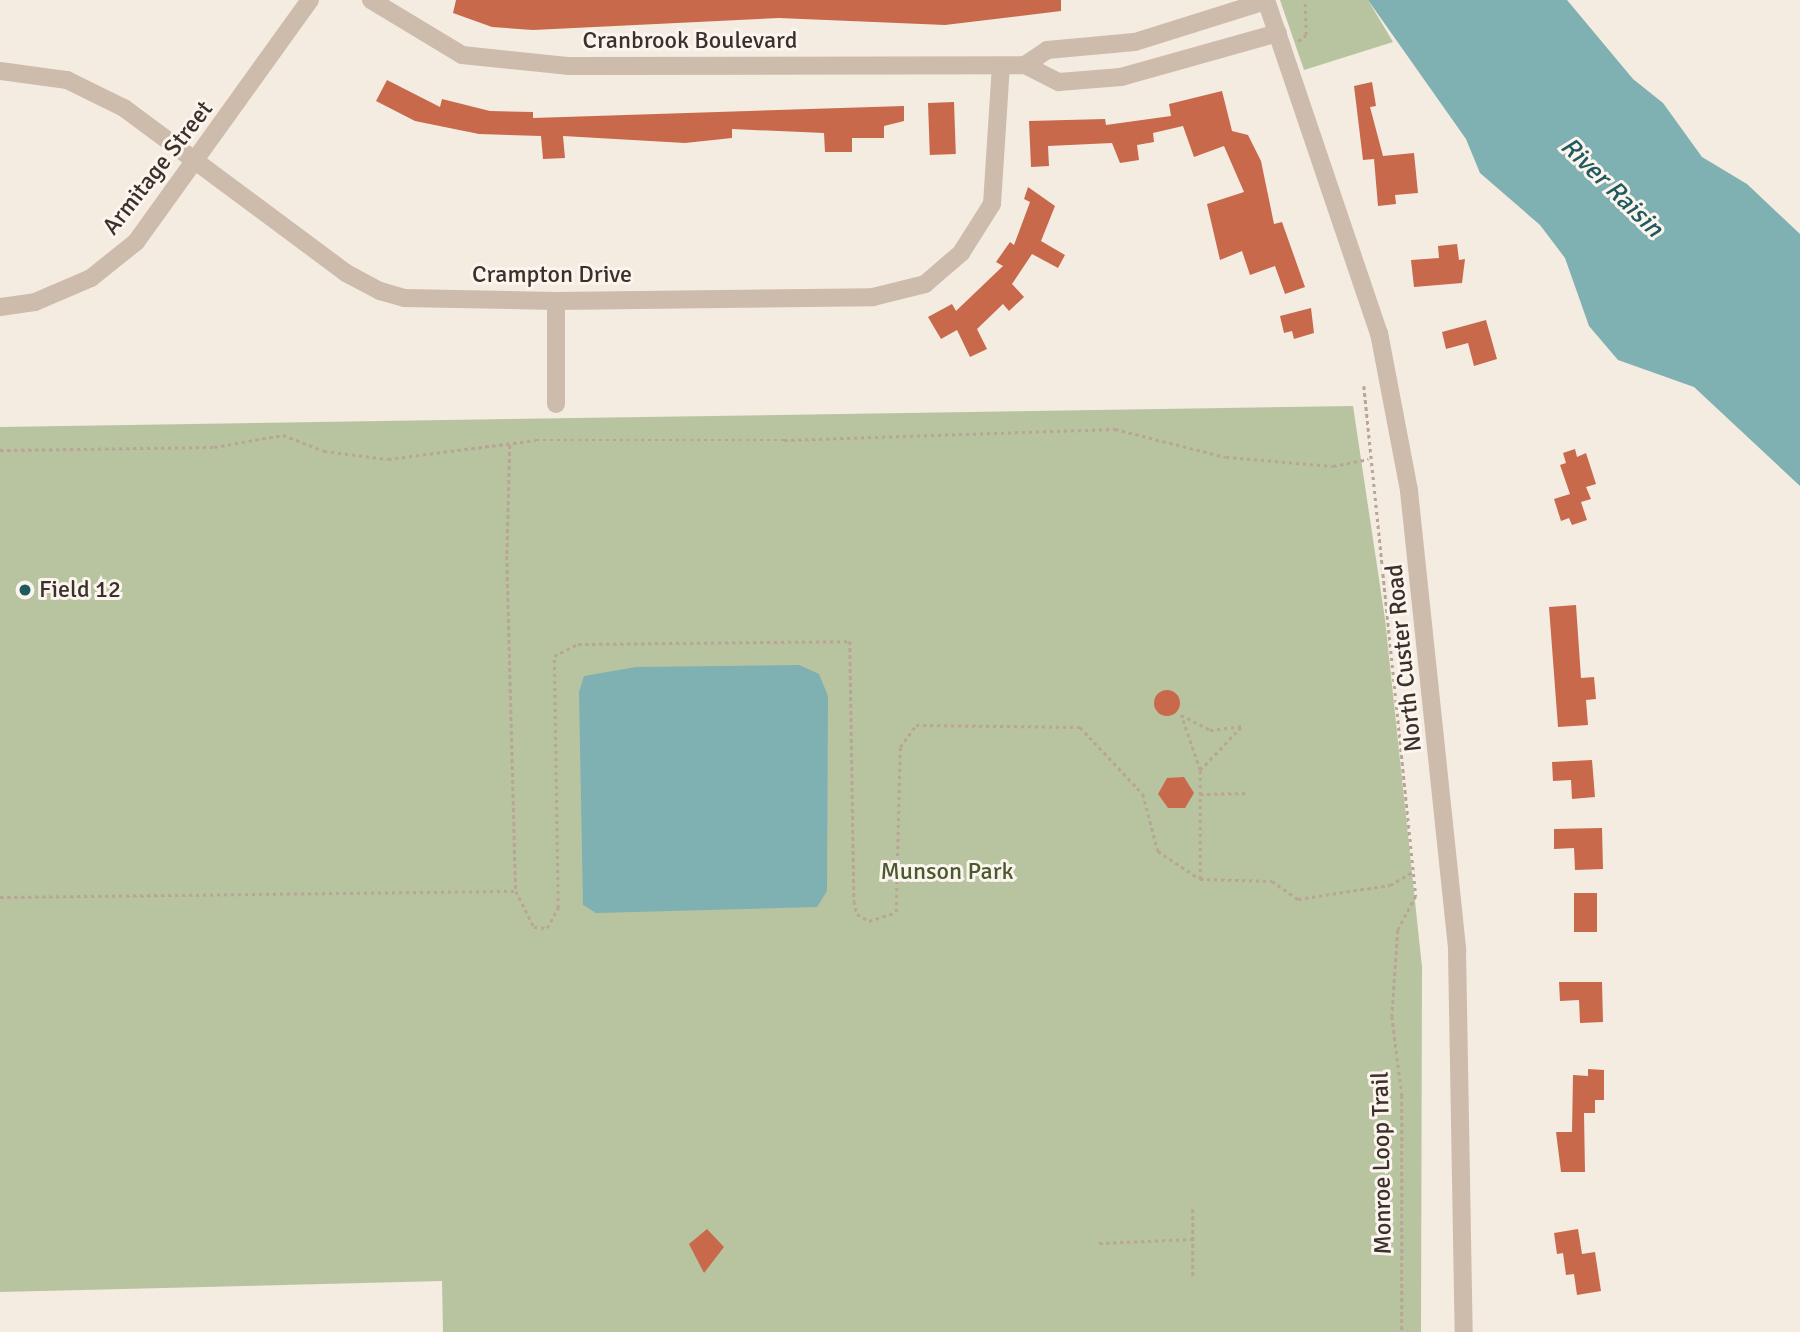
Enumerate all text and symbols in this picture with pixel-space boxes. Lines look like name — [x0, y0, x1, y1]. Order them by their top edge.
street label: Cranbrook Boulevard — [583, 27, 797, 55]
street label: Armitage Street — [97, 95, 219, 241]
water label: River Raisin — [1553, 131, 1669, 245]
street label: Crampton Drive — [472, 261, 632, 289]
street label: North Custer Road — [1380, 563, 1428, 753]
place label: Field 12 — [39, 576, 121, 604]
marker: Field 12 — [17, 582, 33, 598]
park label: Munson Park — [880, 858, 1014, 886]
street label: Monroe Loop Trail — [1366, 1071, 1398, 1255]

